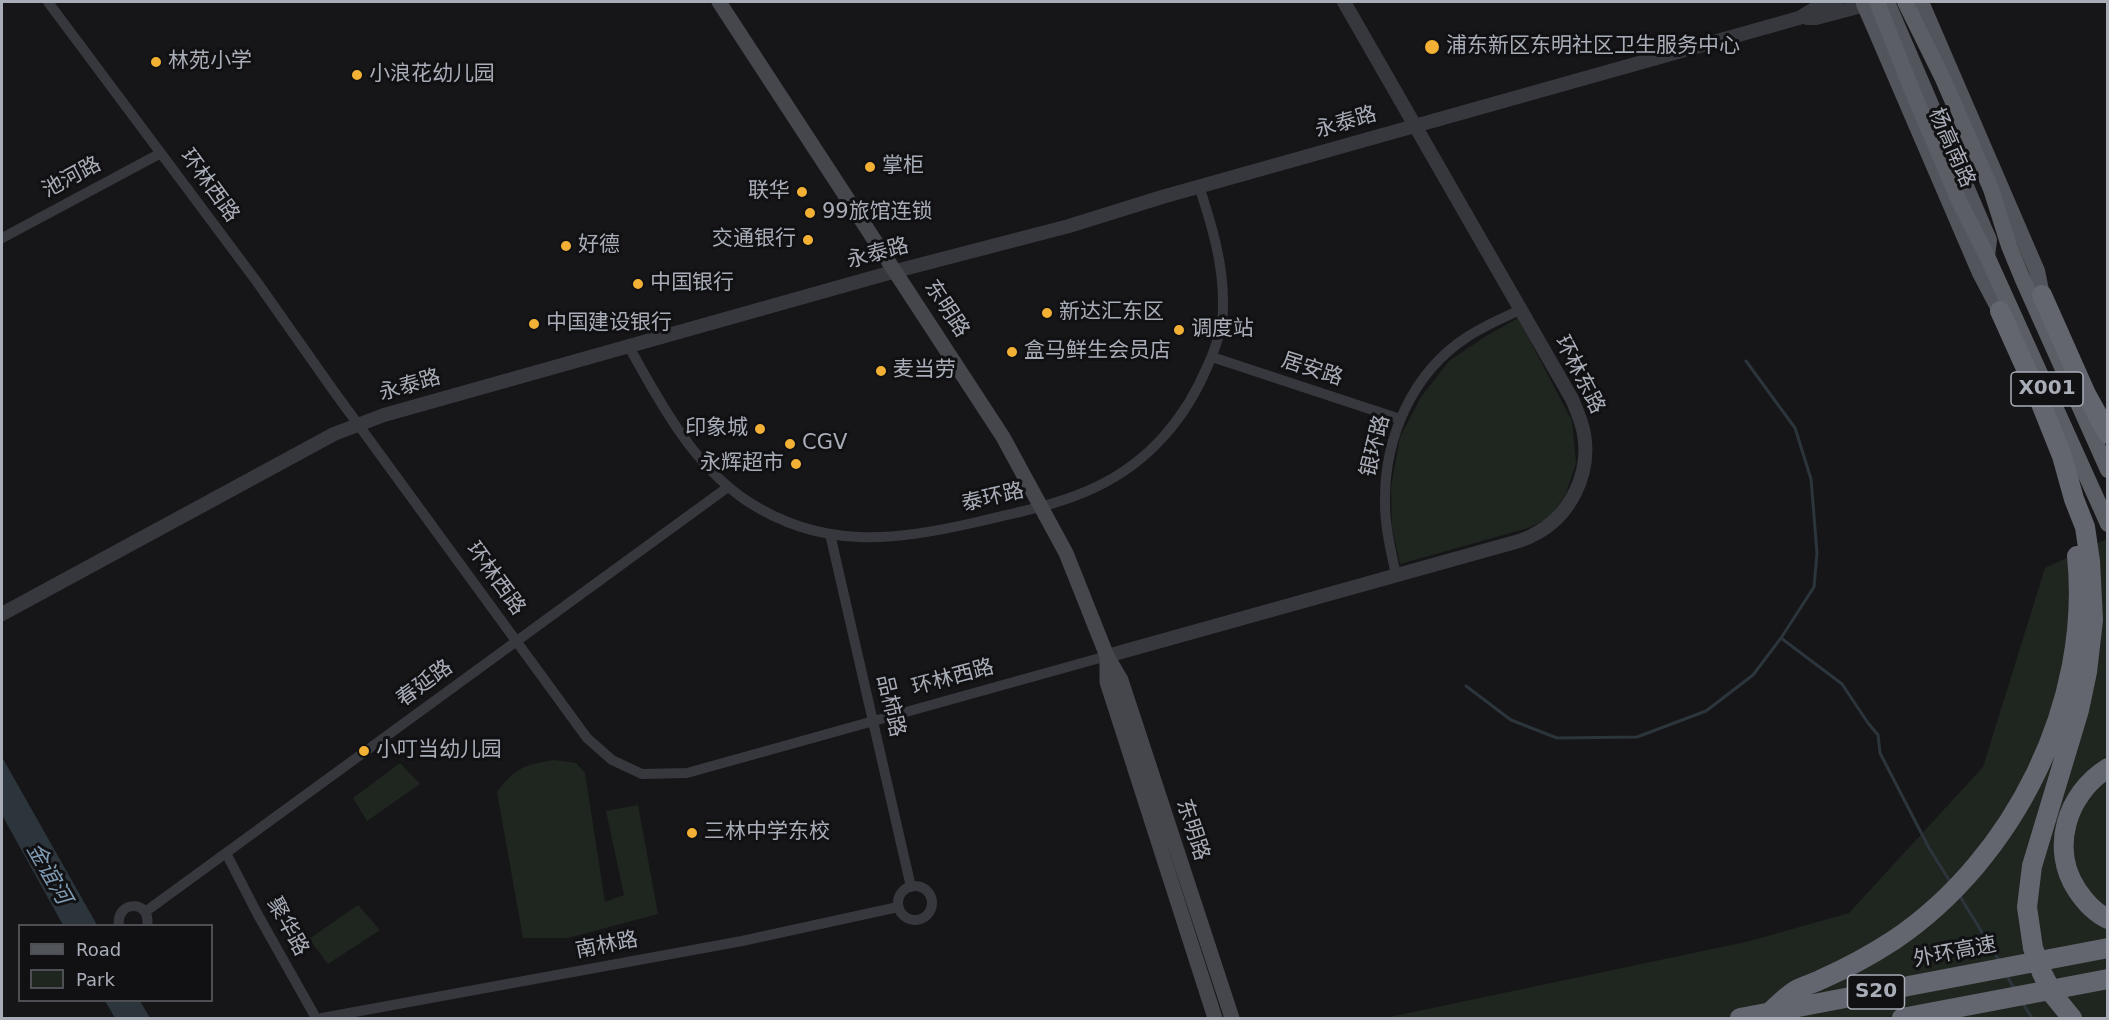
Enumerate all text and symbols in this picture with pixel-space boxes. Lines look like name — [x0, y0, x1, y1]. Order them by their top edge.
place label: 浦东新区东明社区卫生服务中心 — [1446, 34, 1740, 60]
marker: 浦东新区东明社区卫生服务中心 — [1423, 38, 1441, 56]
place label: 林苑小学 — [168, 49, 252, 75]
marker: 林苑小学 — [149, 55, 163, 69]
place label: 小浪花幼儿园 — [369, 62, 495, 88]
marker: 小浪花幼儿园 — [350, 68, 364, 82]
street label: 永泰路 — [1312, 102, 1380, 144]
street label: 杨高南路 — [1922, 105, 1980, 191]
street label: 环林西路 — [174, 145, 244, 227]
street label: 池河路 — [38, 152, 106, 204]
place label: 掌柜 — [882, 154, 924, 180]
marker: 掌柜 — [863, 160, 877, 174]
place label: 联华 — [748, 179, 790, 205]
marker: 联华 — [795, 185, 809, 199]
place label: 99旅馆连锁 — [822, 200, 933, 226]
marker: 99旅馆连锁 — [803, 206, 817, 220]
place label: 交通银行 — [712, 227, 796, 253]
place label: 好德 — [578, 233, 620, 259]
marker: 交通银行 — [801, 233, 815, 247]
street label: 永泰路 — [844, 234, 912, 274]
marker: 好德 — [559, 239, 573, 253]
place label: 中国银行 — [650, 271, 734, 297]
street label: 东明路 — [918, 276, 974, 342]
marker: 中国银行 — [631, 277, 645, 291]
place label: 新达汇东区 — [1059, 300, 1164, 326]
marker: 新达汇东区 — [1040, 306, 1054, 320]
place label: 中国建设银行 — [546, 311, 672, 337]
marker: 中国建设银行 — [527, 317, 541, 331]
place label: 调度站 — [1191, 317, 1254, 343]
marker: 调度站 — [1172, 323, 1186, 337]
street label: 环林东路 — [1549, 332, 1609, 418]
place label: 盒马鲜生会员店 — [1024, 339, 1171, 365]
marker: 盒马鲜生会员店 — [1005, 345, 1019, 359]
street label: 居安路 — [1278, 348, 1346, 392]
place label: 麦当劳 — [893, 358, 956, 384]
marker: 麦当劳 — [874, 364, 888, 378]
street label: 永泰路 — [376, 365, 444, 407]
road number: X001 — [2011, 372, 2083, 406]
street label: 银环路 — [1356, 412, 1396, 480]
place label: 印象城 — [685, 416, 748, 442]
marker: 印象城 — [753, 422, 767, 436]
place label: CGV — [802, 431, 847, 457]
marker: CGV — [783, 437, 797, 451]
place label: 永辉超市 — [700, 451, 784, 477]
marker: 永辉超市 — [789, 457, 803, 471]
street label: 泰环路 — [959, 479, 1027, 517]
street label: 环林西路 — [460, 538, 530, 620]
street label: 春延路 — [392, 655, 458, 713]
street label: 环林西路 — [909, 655, 997, 701]
street label: 品柿路 — [871, 672, 909, 740]
place label: 小叮当幼儿园 — [376, 738, 502, 764]
marker: 小叮当幼儿园 — [357, 744, 371, 758]
street label: 东明路 — [1170, 796, 1214, 864]
place label: 三林中学东校 — [704, 820, 830, 846]
marker: 三林中学东校 — [685, 826, 699, 840]
water label: 金谊河 — [20, 839, 76, 909]
street label: 聚华路 — [261, 893, 313, 961]
legend — [18, 924, 213, 1002]
street label: 南林路 — [574, 928, 640, 964]
street label: 外环高速 — [1911, 933, 1999, 973]
text: Road — [76, 939, 121, 960]
text: Park — [76, 969, 115, 990]
road number: S20 — [1848, 975, 1904, 1009]

